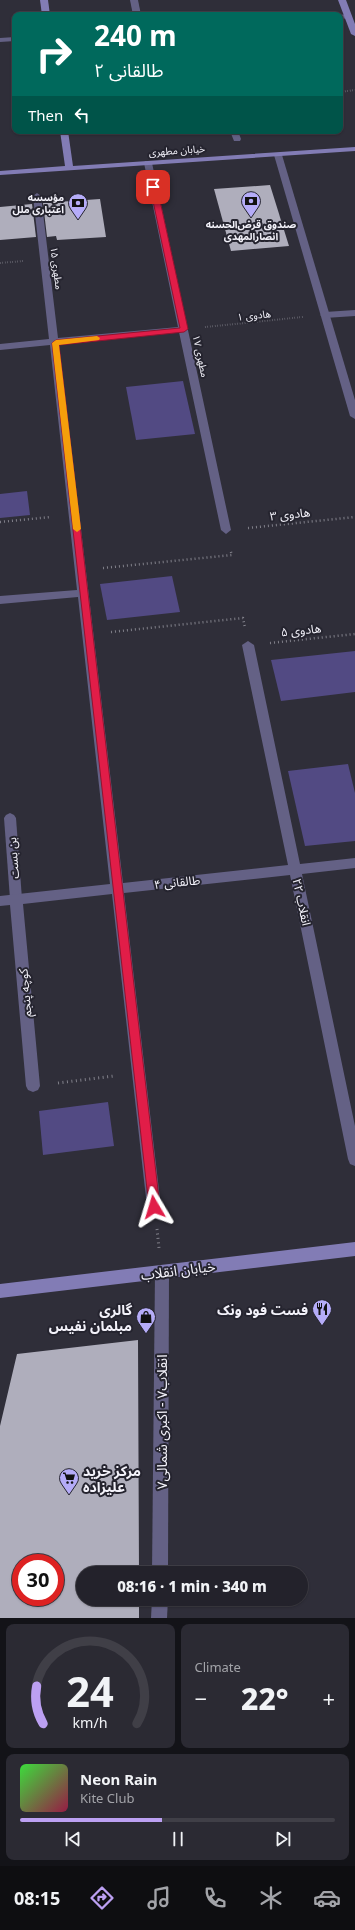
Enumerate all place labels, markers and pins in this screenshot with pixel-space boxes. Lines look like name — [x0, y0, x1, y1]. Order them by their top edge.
pin — [136, 170, 170, 204]
place label: مؤسسه اعتباری ملل — [13, 190, 64, 216]
bank icon: صندوق قرض‌الحسنه انصارالمهدی — [240, 190, 262, 218]
bank icon: مؤسسه اعتباری ملل — [67, 192, 89, 220]
place label: صندوق قرض‌الحسنه انصارالمهدی — [206, 217, 296, 243]
restaurant icon: فست فود ونک — [311, 1298, 333, 1326]
place label: گالری مبلمان نفیس — [49, 1300, 133, 1335]
place label: فست فود ونک — [217, 1300, 308, 1319]
shop icon: گالری مبلمان نفیس — [135, 1306, 157, 1334]
place label: مرکز خرید علیزاده — [83, 1461, 141, 1496]
supermarket icon: مرکز خرید علیزاده — [58, 1467, 80, 1495]

